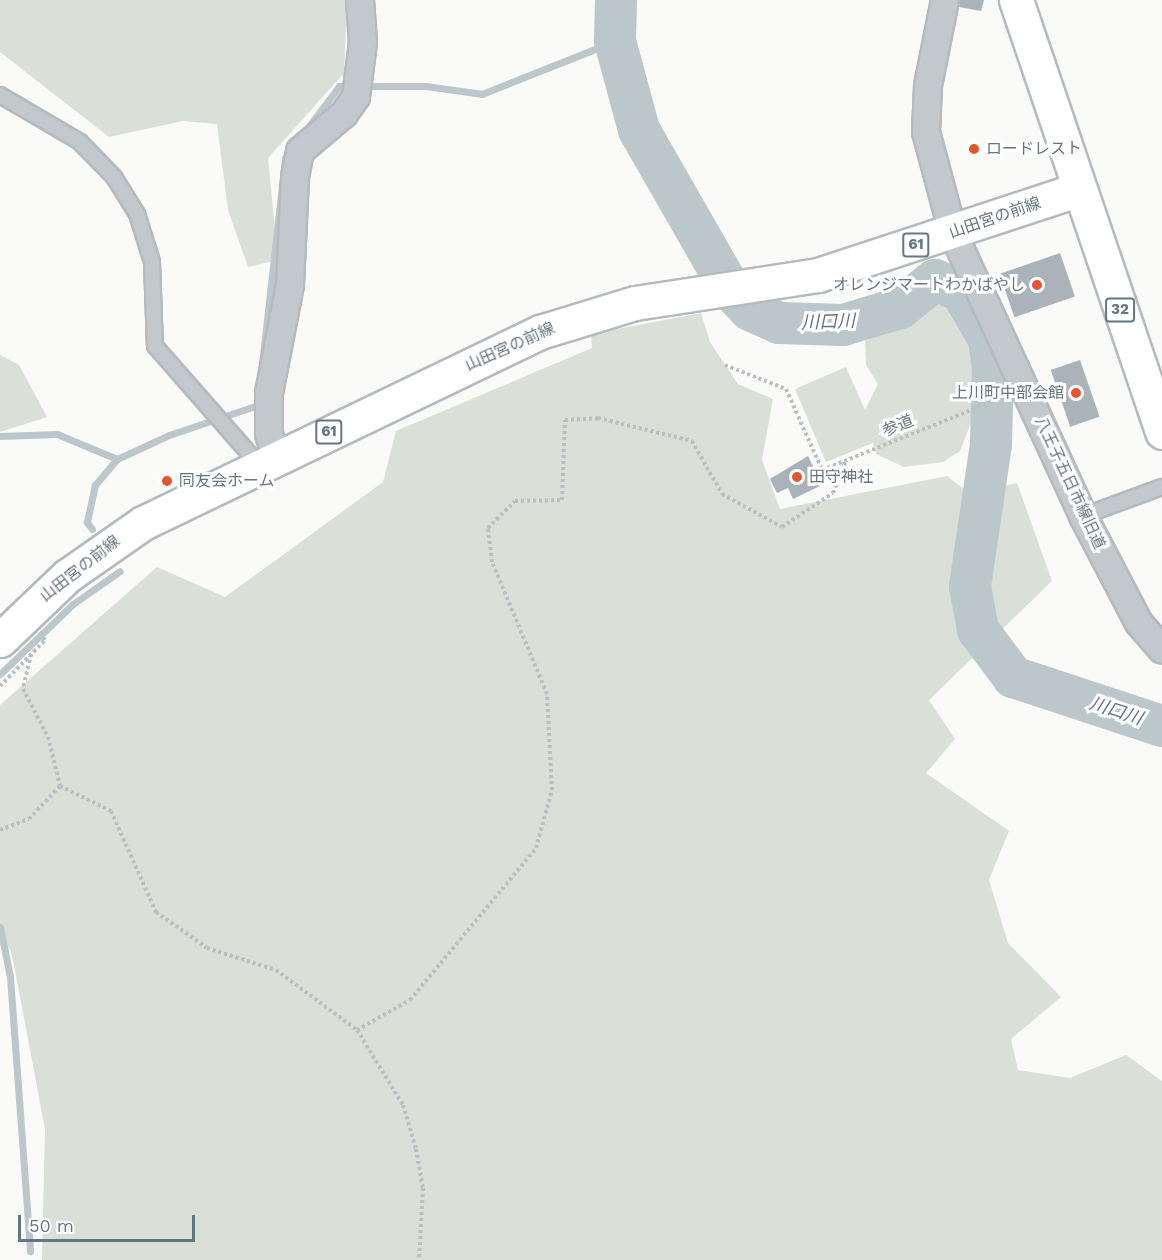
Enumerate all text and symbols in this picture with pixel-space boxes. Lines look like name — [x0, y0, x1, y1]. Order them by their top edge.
place label: ロードレスト — [986, 139, 1082, 159]
marker: ロードレスト — [967, 142, 981, 156]
street label: 山田宮の前線 — [946, 193, 1044, 243]
road number: 61 — [901, 233, 931, 257]
place label: オレンジマートわかばやし — [833, 275, 1025, 295]
marker: オレンジマートわかばやし — [1030, 278, 1044, 292]
road number: 32 — [1105, 298, 1135, 322]
water label: 川口川 — [801, 310, 855, 334]
street label: 山田宮の前線 — [462, 319, 558, 375]
place label: 上川町中部会館 — [952, 383, 1064, 403]
marker: 上川町中部会館 — [1069, 386, 1083, 400]
street label: 参道 — [880, 411, 916, 441]
street label: 八王子五日市線旧道 — [1031, 414, 1109, 552]
road number: 61 — [314, 420, 344, 444]
place label: 田守神社 — [809, 467, 873, 487]
marker: 田守神社 — [790, 470, 804, 484]
place label: 同友会ホーム — [179, 471, 275, 491]
marker: 同友会ホーム — [160, 474, 174, 488]
street label: 山田宮の前線 — [36, 532, 124, 606]
water label: 川口川 — [1087, 692, 1145, 730]
scale bar — [21, 1203, 198, 1241]
text: 50 m — [29, 1215, 74, 1236]

